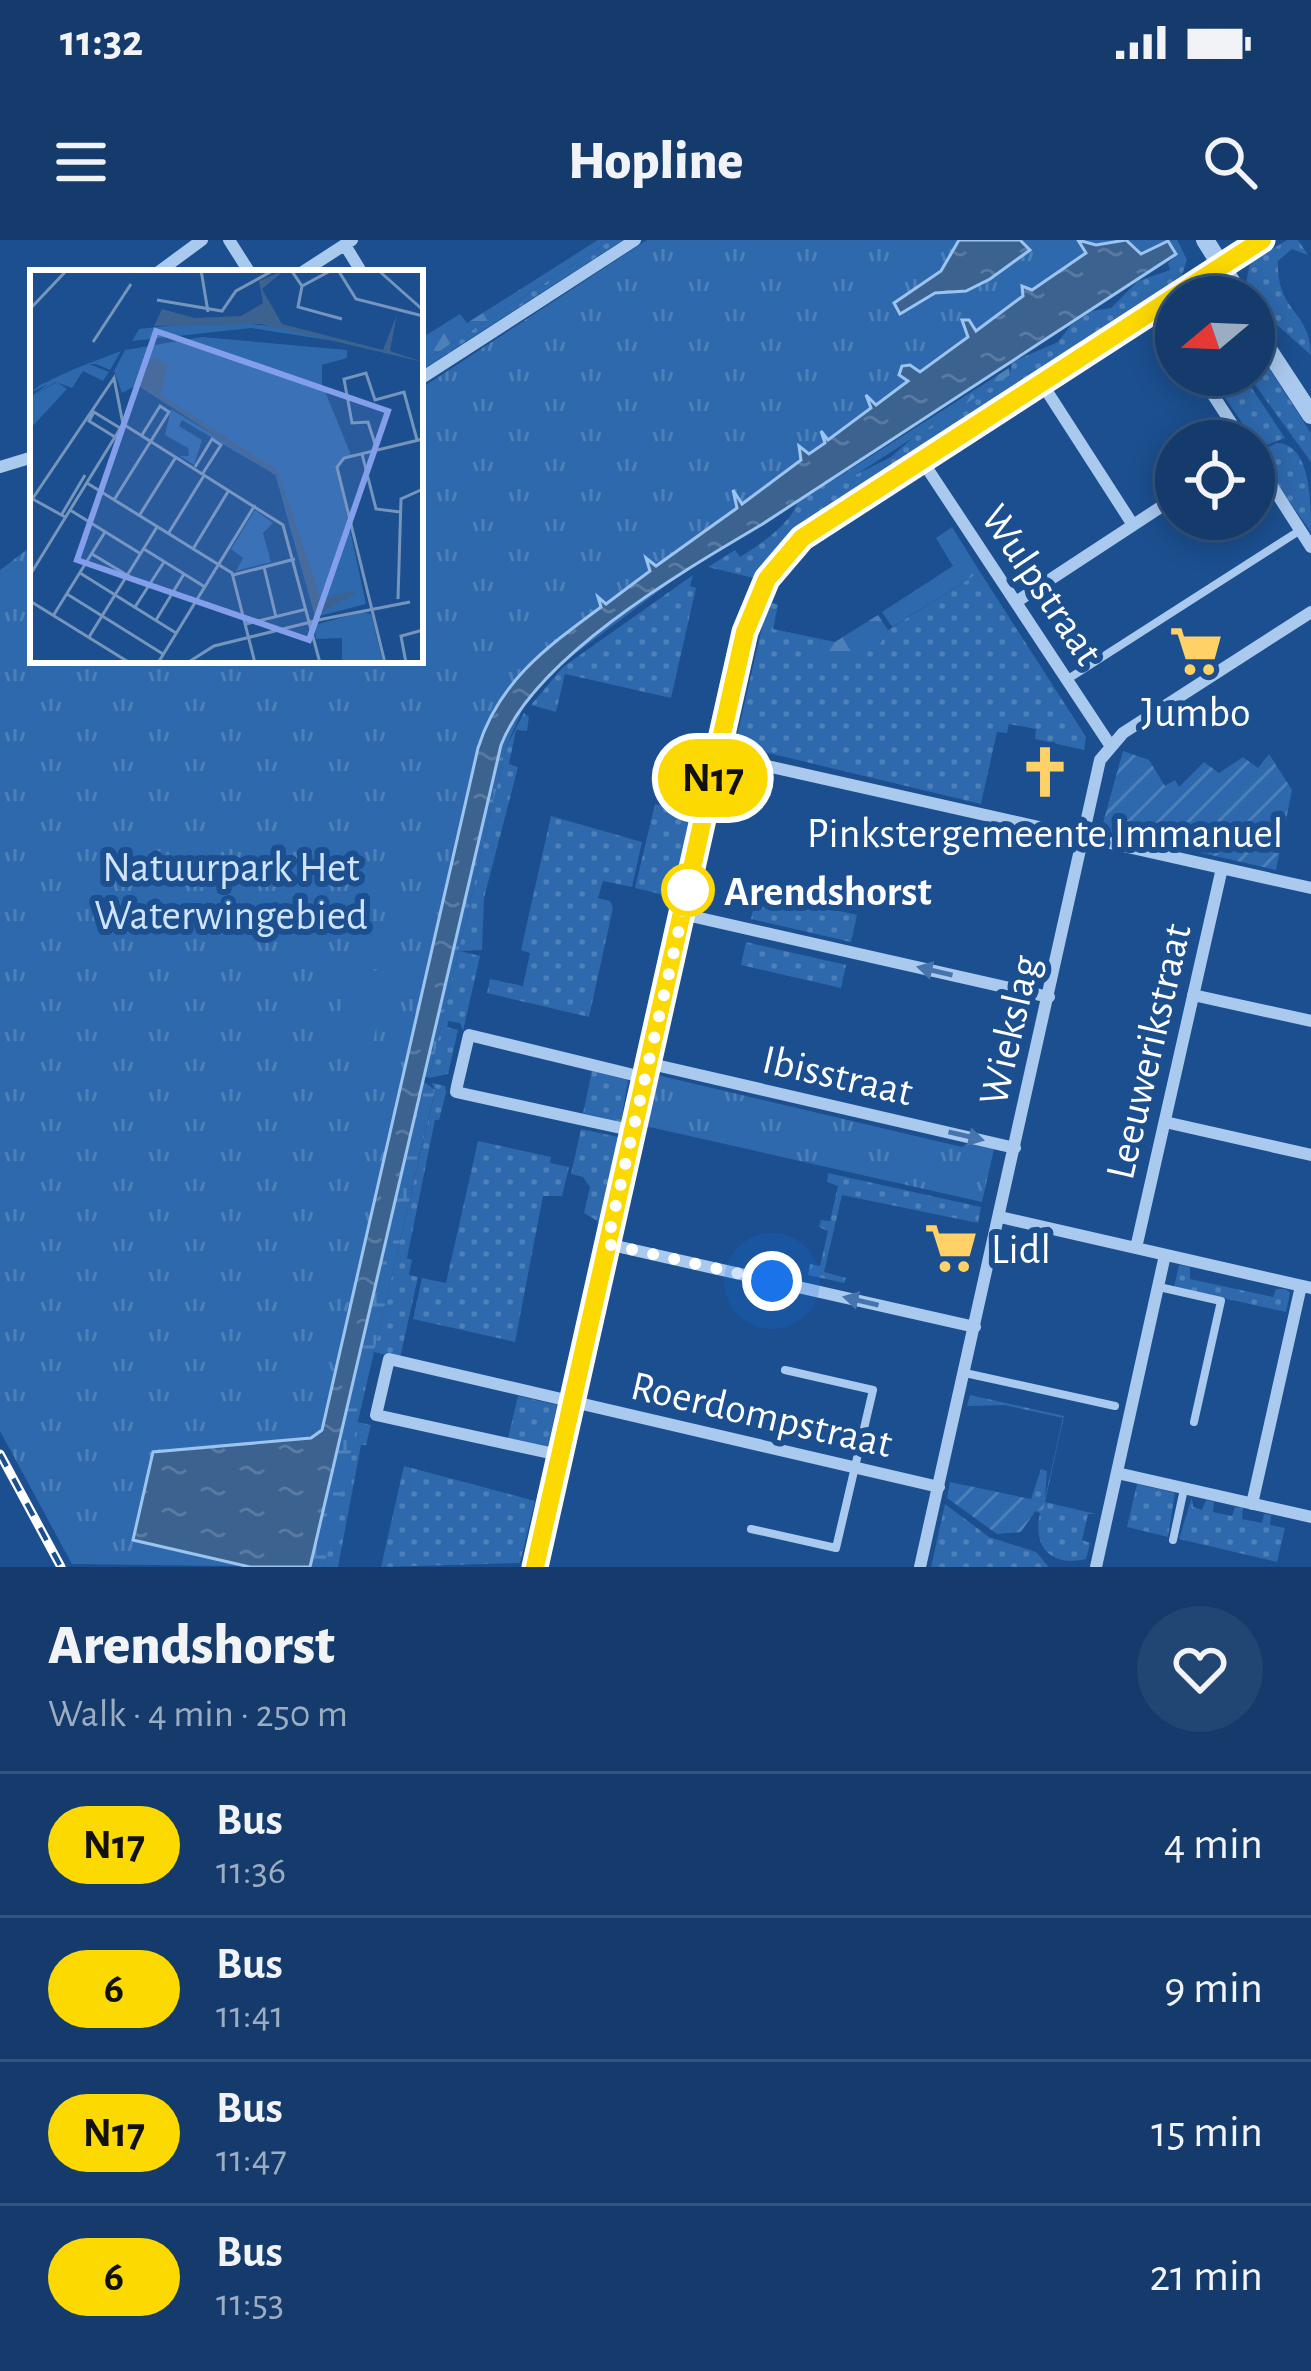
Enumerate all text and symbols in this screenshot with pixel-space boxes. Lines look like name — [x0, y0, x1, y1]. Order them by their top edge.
text: 11:32 — [60, 19, 143, 64]
icon: menu — [48, 129, 114, 195]
icon: search — [1197, 129, 1263, 195]
text: Hopline — [568, 135, 743, 189]
inset map — [30, 270, 423, 663]
north arrow — [1155, 276, 1275, 396]
map controls — [1155, 276, 1275, 540]
button: locate — [1155, 420, 1275, 540]
street label: Wulpstraat — [973, 498, 1110, 673]
supermarket icon: Jumbo — [1167, 622, 1225, 680]
place label: Jumbo — [1141, 692, 1251, 734]
line badge: N17 — [644, 739, 782, 817]
church icon: Pinkstergemeente Immanuel — [1016, 743, 1074, 801]
text: N17 — [682, 757, 744, 799]
place label: Pinkstergemeente Immanuel — [807, 813, 1283, 855]
park label: Natuurpark Het Waterwingebied — [94, 847, 368, 937]
marker: Arendshorst — [663, 865, 713, 915]
place label: Arendshorst — [724, 871, 932, 913]
street label: Leeuwerikstraat — [1099, 920, 1199, 1183]
street label: Wiekslag — [972, 951, 1048, 1109]
one-way arrow — [917, 961, 954, 980]
street label: Ibisstraat — [758, 1038, 917, 1114]
one-way arrow — [947, 1128, 985, 1147]
supermarket icon: Lidl — [922, 1219, 980, 1277]
place label: Lidl — [991, 1229, 1051, 1271]
your location — [742, 1251, 802, 1311]
one-way arrow — [841, 1291, 879, 1310]
street label: Roerdompstraat — [627, 1365, 896, 1465]
button: heart — [1137, 1606, 1263, 1732]
text: Arendshorst — [48, 1617, 335, 1674]
text: Walk · 4 min · 250 m — [48, 1695, 348, 1734]
text: Bus — [216, 1798, 283, 1843]
text: 4 min — [1164, 1822, 1263, 1867]
text: N17 — [83, 1824, 145, 1866]
text: 11:36 — [216, 1852, 286, 1891]
text: Bus — [216, 1942, 283, 1987]
text: 9 min — [1164, 1966, 1263, 2011]
text: 6 — [104, 1968, 124, 2010]
text: 11:41 — [216, 1996, 284, 2035]
text: Bus — [216, 2086, 283, 2131]
text: 15 min — [1151, 2110, 1263, 2155]
text: N17 — [83, 2112, 145, 2154]
text: 11:47 — [216, 2140, 287, 2179]
text: Bus — [216, 2230, 283, 2275]
text: 21 min — [1150, 2254, 1263, 2299]
text: 6 — [104, 2256, 124, 2298]
text: 11:53 — [216, 2284, 284, 2323]

